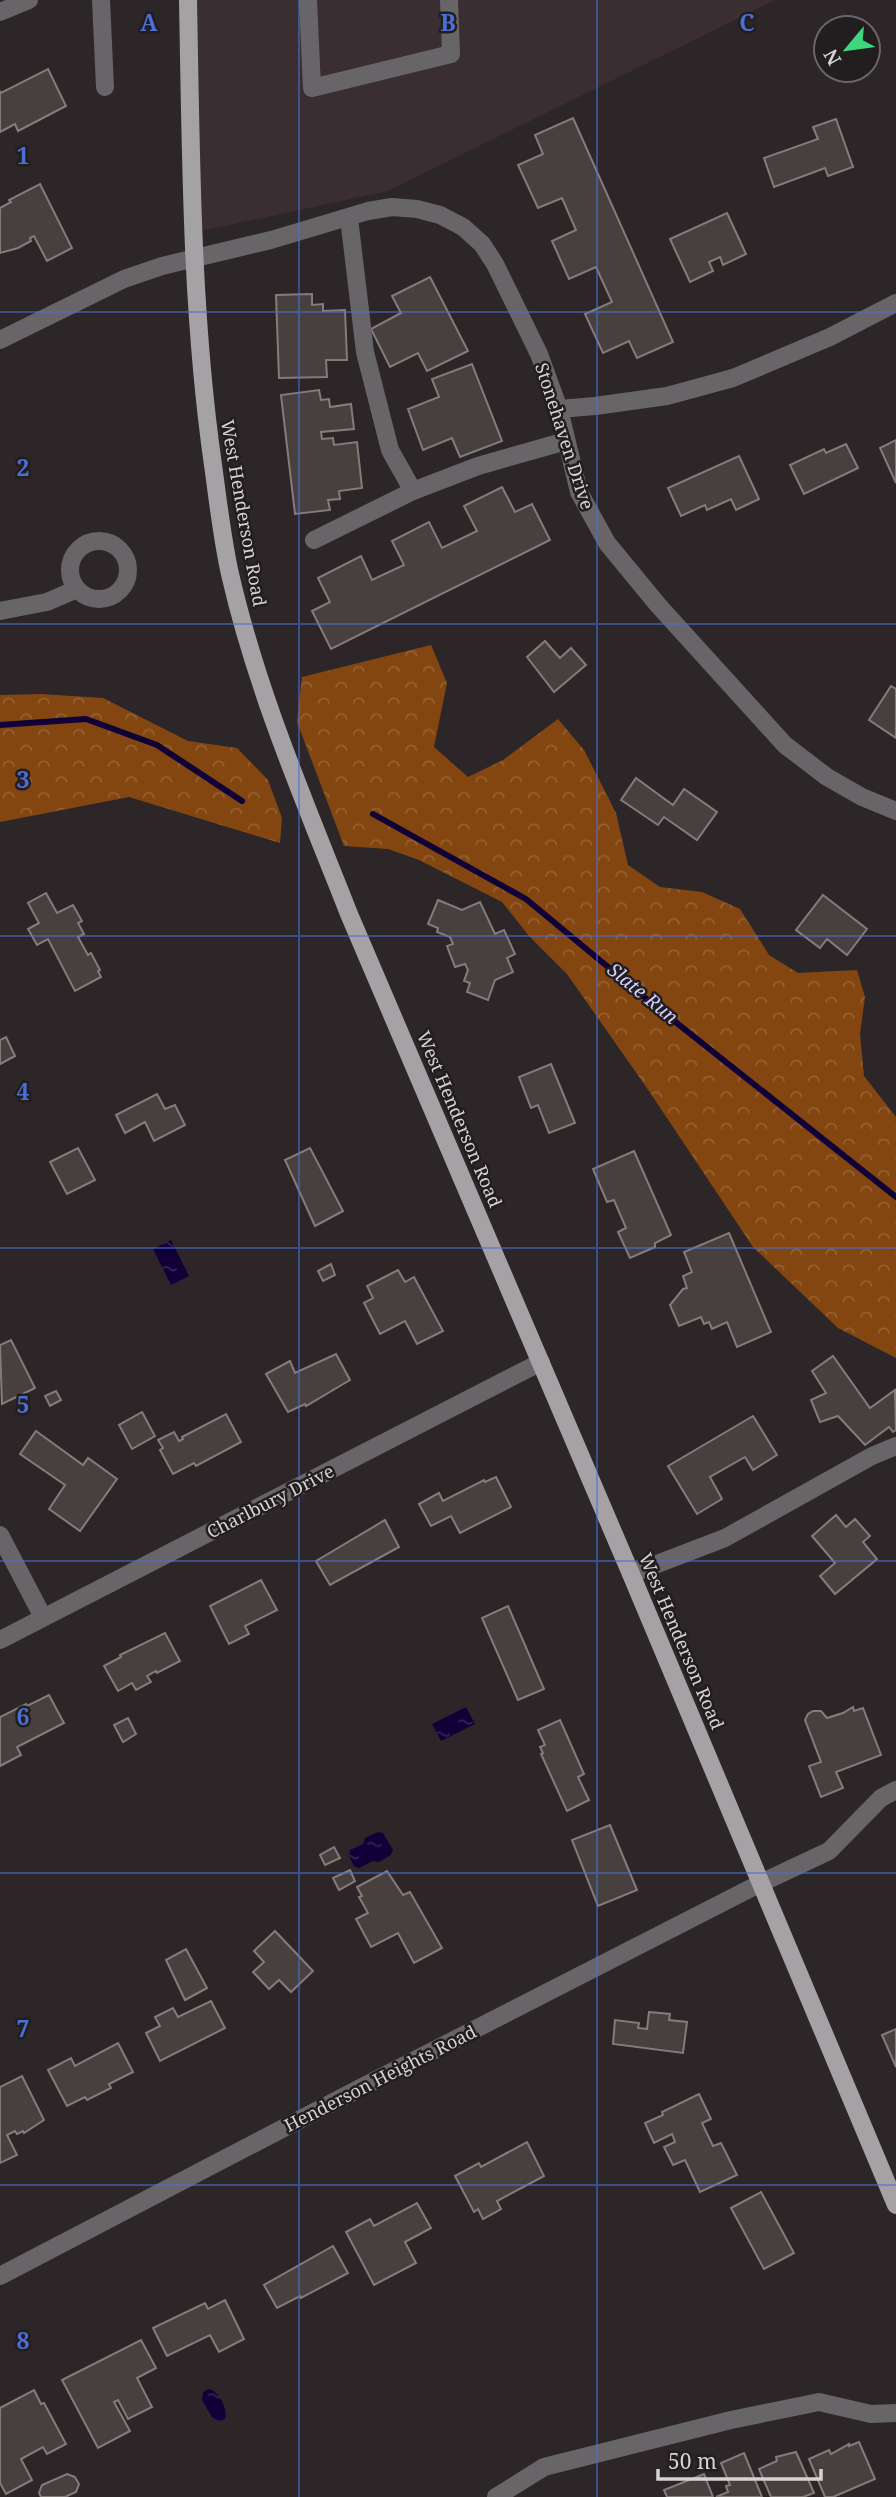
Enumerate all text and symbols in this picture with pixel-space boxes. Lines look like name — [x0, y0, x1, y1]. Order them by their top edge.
text: A — [140, 6, 158, 38]
text: B — [440, 6, 456, 38]
text: C — [739, 6, 755, 38]
north arrow — [812, 14, 882, 84]
text: N — [817, 44, 847, 70]
text: 1 — [17, 139, 30, 171]
street label: Stonehaven Drive — [530, 360, 600, 512]
street label: West Henderson Road — [216, 418, 272, 608]
text: 2 — [17, 451, 30, 483]
text: 3 — [17, 763, 30, 795]
water label: Slate Run — [602, 957, 684, 1030]
street label: West Henderson Road — [412, 1027, 508, 1211]
text: 4 — [17, 1075, 30, 1107]
text: 5 — [17, 1388, 30, 1420]
street label: Charlbury Drive — [202, 1459, 338, 1543]
street label: West Henderson Road — [634, 1549, 730, 1733]
text: 6 — [17, 1700, 30, 1732]
text: 7 — [17, 2012, 30, 2044]
street label: Henderson Heights Road — [280, 2019, 480, 2137]
text: 8 — [17, 2324, 30, 2356]
scale bar — [658, 2438, 821, 2482]
text: 50 m — [668, 2447, 717, 2475]

